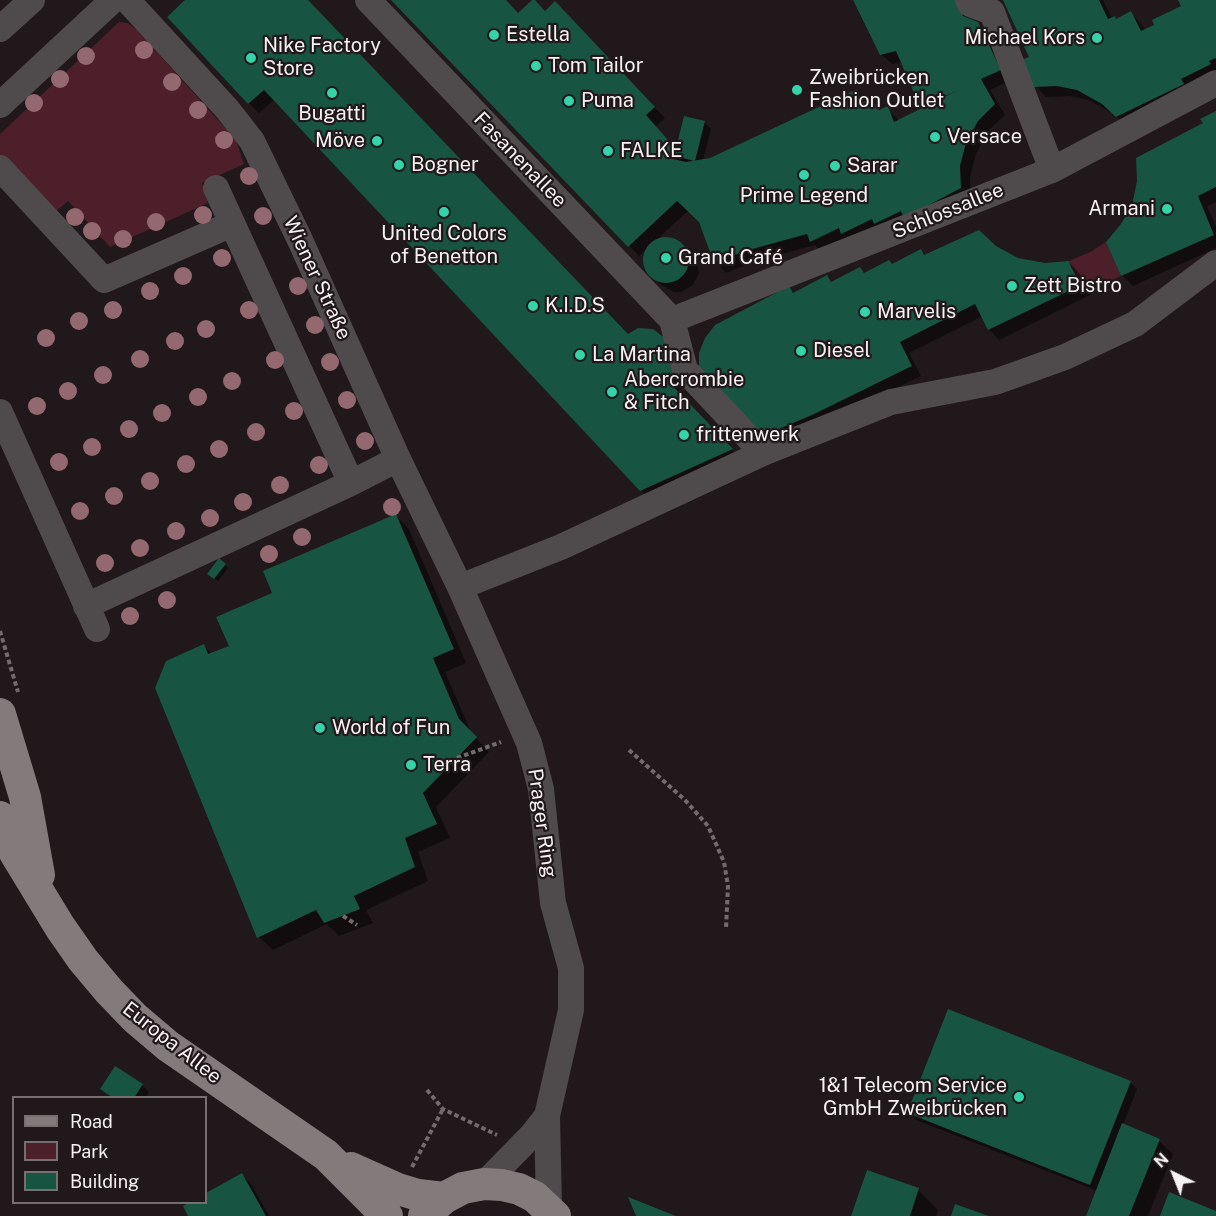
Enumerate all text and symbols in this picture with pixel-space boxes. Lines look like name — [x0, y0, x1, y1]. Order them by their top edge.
place label: Estella — [506, 23, 570, 47]
place label: Michael Kors — [965, 26, 1085, 50]
marker: Estella — [487, 28, 501, 42]
marker: Michael Kors — [1090, 31, 1104, 45]
place label: Nike Factory Store — [263, 34, 381, 81]
marker: Nike Factory Store — [244, 51, 258, 65]
place label: Tom Tailor — [548, 54, 643, 78]
marker: Tom Tailor — [529, 59, 543, 73]
place label: Zweibrücken Fashion Outlet — [809, 66, 944, 113]
marker: Zweibrücken Fashion Outlet — [790, 83, 804, 97]
marker: Bugatti — [325, 86, 339, 100]
place label: Puma — [581, 89, 634, 113]
marker: Puma — [562, 94, 576, 108]
place label: Bugatti — [298, 102, 366, 126]
street label: Fasanenallee — [469, 107, 571, 213]
place label: Versace — [947, 125, 1022, 149]
place label: Möve — [315, 129, 365, 153]
marker: Versace — [928, 130, 942, 144]
marker: Möve — [370, 134, 384, 148]
place label: FALKE — [620, 139, 682, 163]
marker: FALKE — [601, 144, 615, 158]
place label: Bogner — [411, 153, 479, 177]
place label: Sarar — [847, 154, 898, 178]
marker: Bogner — [392, 158, 406, 172]
marker: Sarar — [828, 159, 842, 173]
marker: Prime Legend — [797, 168, 811, 182]
street label: Schlossallee — [889, 178, 1007, 244]
place label: Prime Legend — [740, 184, 868, 208]
place label: Armani — [1088, 197, 1155, 221]
marker: Armani — [1160, 202, 1174, 216]
marker: United Colors of Benetton — [437, 205, 451, 219]
street label: Wiener Straße — [278, 213, 356, 343]
place label: United Colors of Benetton — [381, 222, 507, 269]
place label: Grand Café — [678, 246, 783, 270]
marker: Grand Café — [659, 251, 673, 265]
place label: Zett Bistro — [1024, 274, 1122, 298]
marker: Zett Bistro — [1005, 279, 1019, 293]
place label: K.I.D.S — [545, 294, 605, 318]
marker: K.I.D.S — [526, 299, 540, 313]
place label: Marvelis — [877, 300, 956, 324]
marker: Marvelis — [858, 305, 872, 319]
place label: Diesel — [813, 339, 871, 363]
place label: La Martina — [592, 343, 691, 367]
marker: Diesel — [794, 344, 808, 358]
marker: La Martina — [573, 348, 587, 362]
place label: Abercrombie & Fitch — [624, 368, 744, 415]
marker: Abercrombie & Fitch — [605, 385, 619, 399]
place label: frittenwerk — [696, 423, 799, 447]
marker: frittenwerk — [677, 428, 691, 442]
place label: World of Fun — [332, 716, 450, 740]
marker: World of Fun — [313, 721, 327, 735]
place label: Terra — [423, 753, 471, 777]
marker: Terra — [404, 758, 418, 772]
street label: Prager Ring — [522, 767, 562, 879]
street label: Europa Allee — [118, 997, 226, 1089]
place label: 1&1 Telecom Service GmbH Zweibrücken — [819, 1074, 1007, 1121]
marker: 1&1 Telecom Service GmbH Zweibrücken — [1012, 1090, 1026, 1104]
legend — [12, 1096, 207, 1204]
text: Road — [70, 1111, 113, 1132]
text: Park — [70, 1141, 108, 1162]
north arrow — [1144, 1144, 1204, 1204]
text: N — [1150, 1149, 1172, 1172]
text: Building — [70, 1171, 139, 1192]

